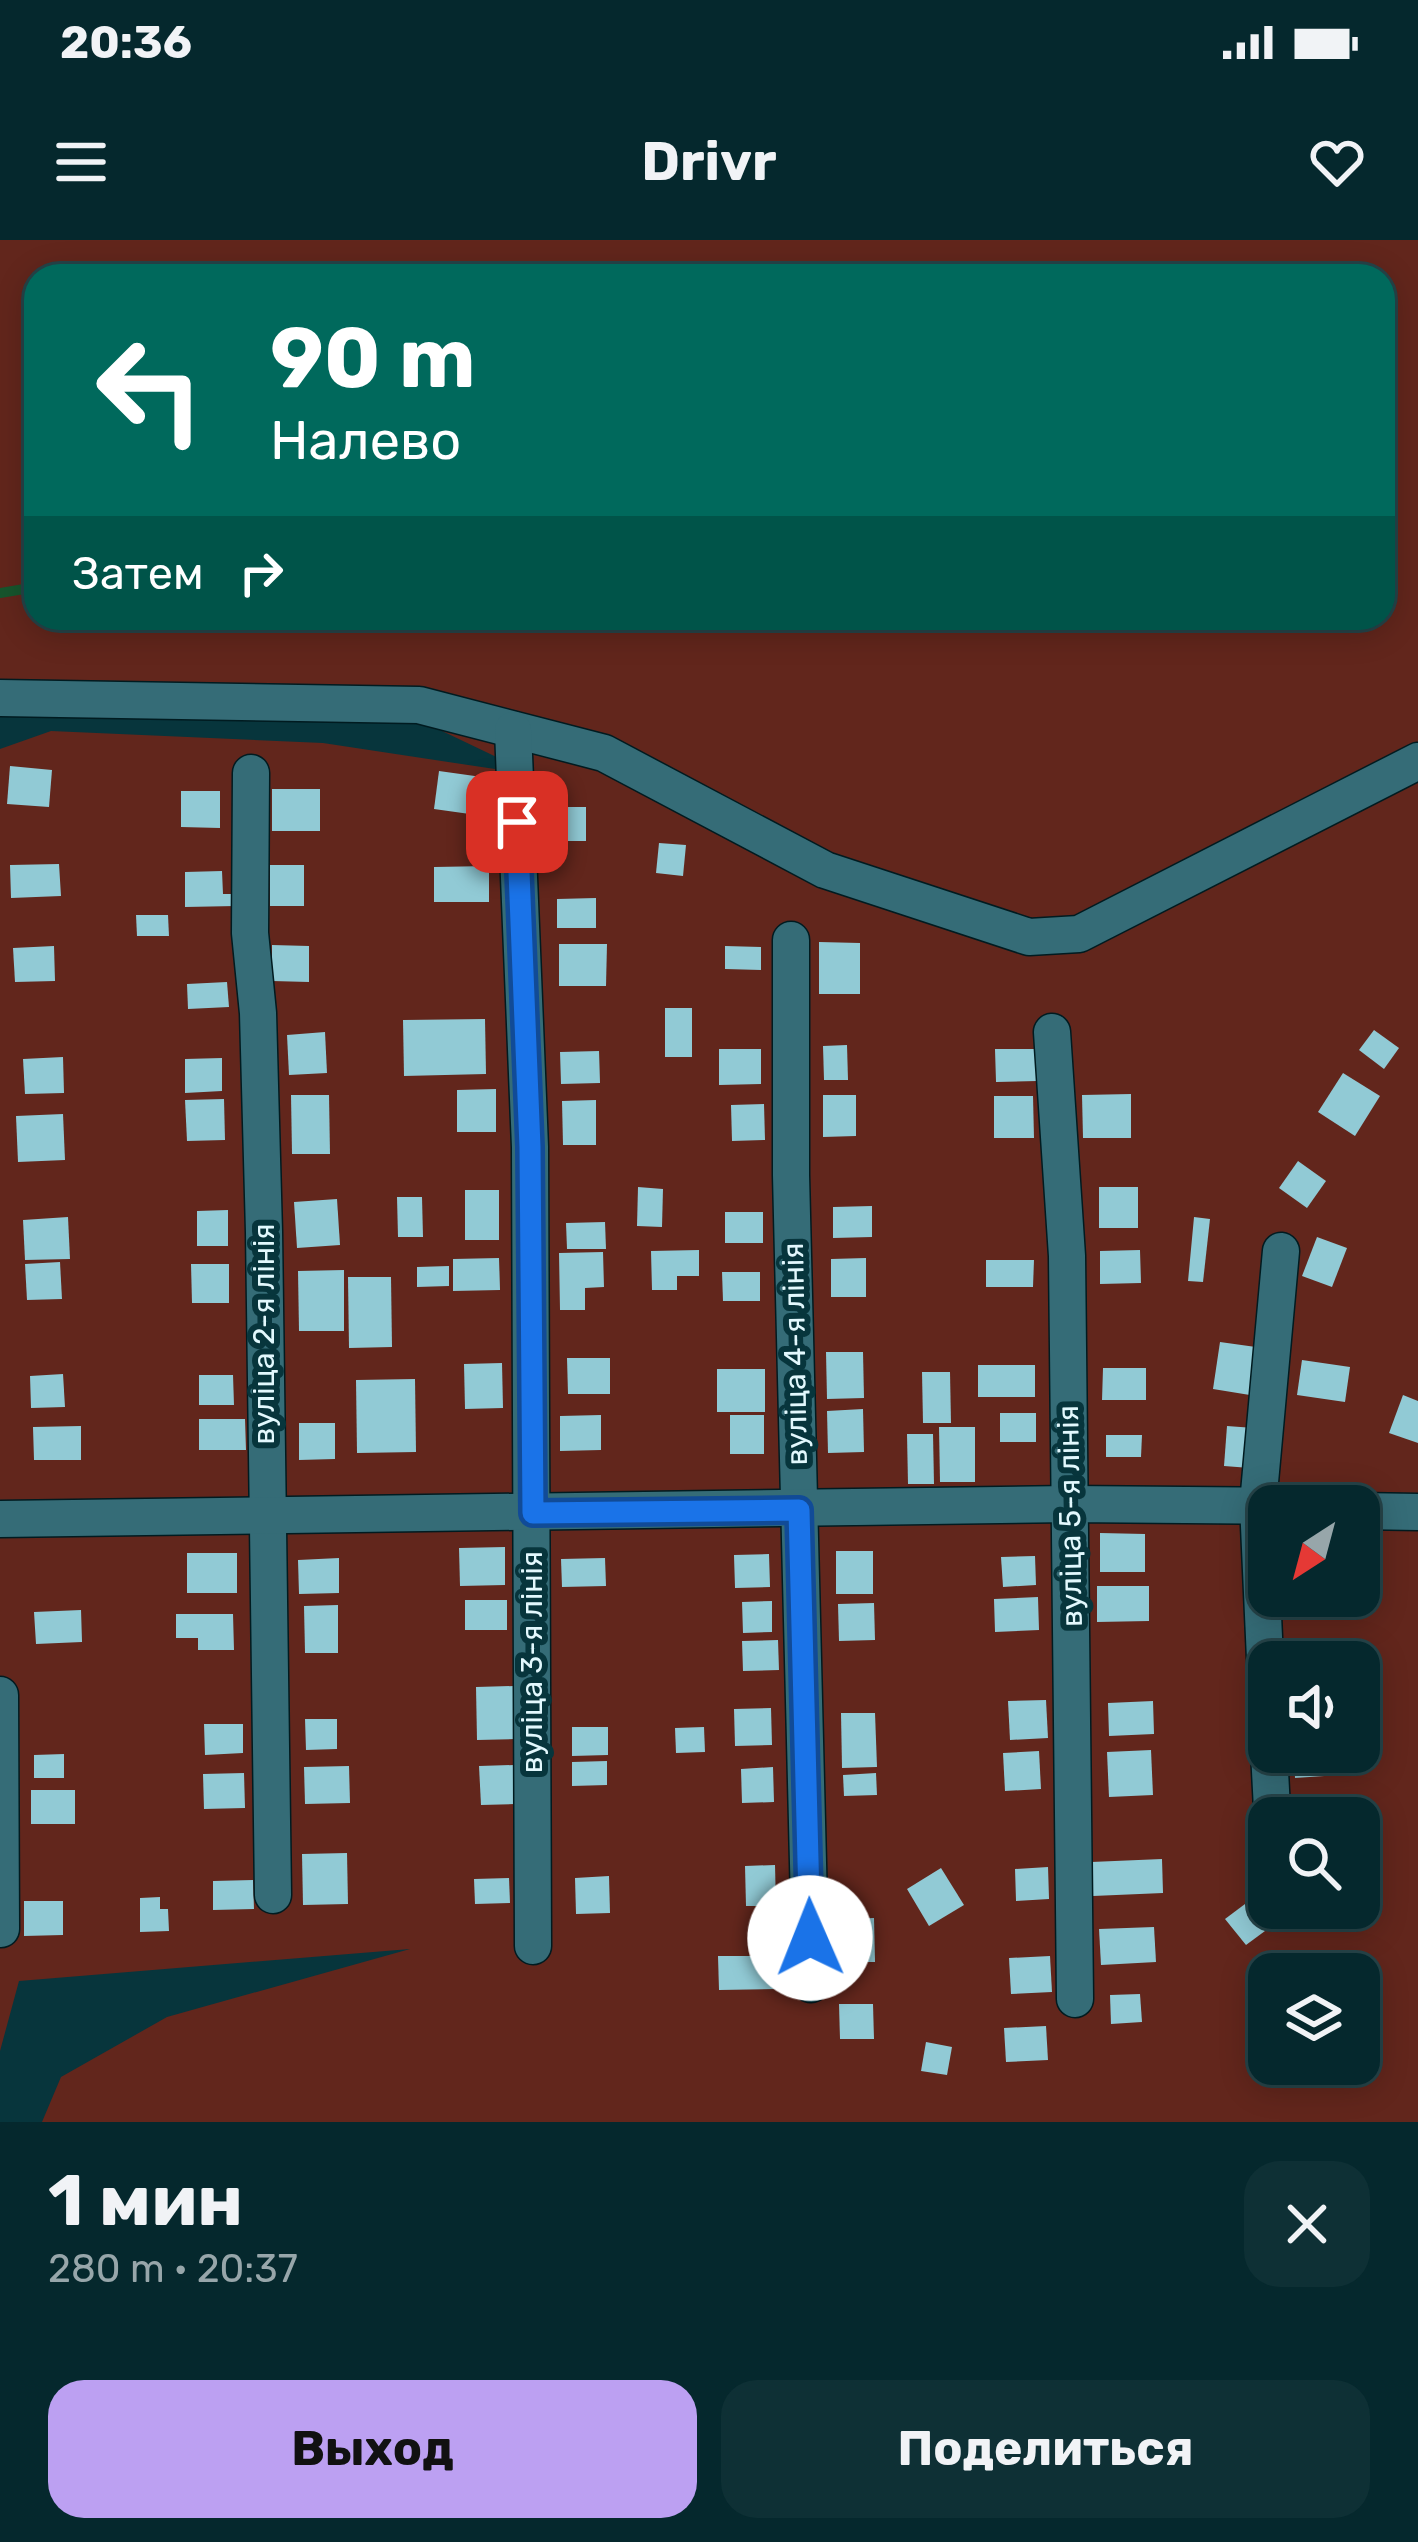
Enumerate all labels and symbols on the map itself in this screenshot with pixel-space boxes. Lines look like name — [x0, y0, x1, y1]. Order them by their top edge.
pin — [466, 771, 568, 873]
street label: вуліца 2-я лінія — [246, 1223, 282, 1445]
street label: вуліца 4-я лінія — [775, 1242, 815, 1466]
street label: вуліца 5-я лінія — [1050, 1405, 1090, 1627]
north arrow — [1248, 1485, 1380, 1617]
street label: вуліца 3-я лінія — [514, 1551, 550, 1773]
position arrow — [747, 1875, 873, 2001]

